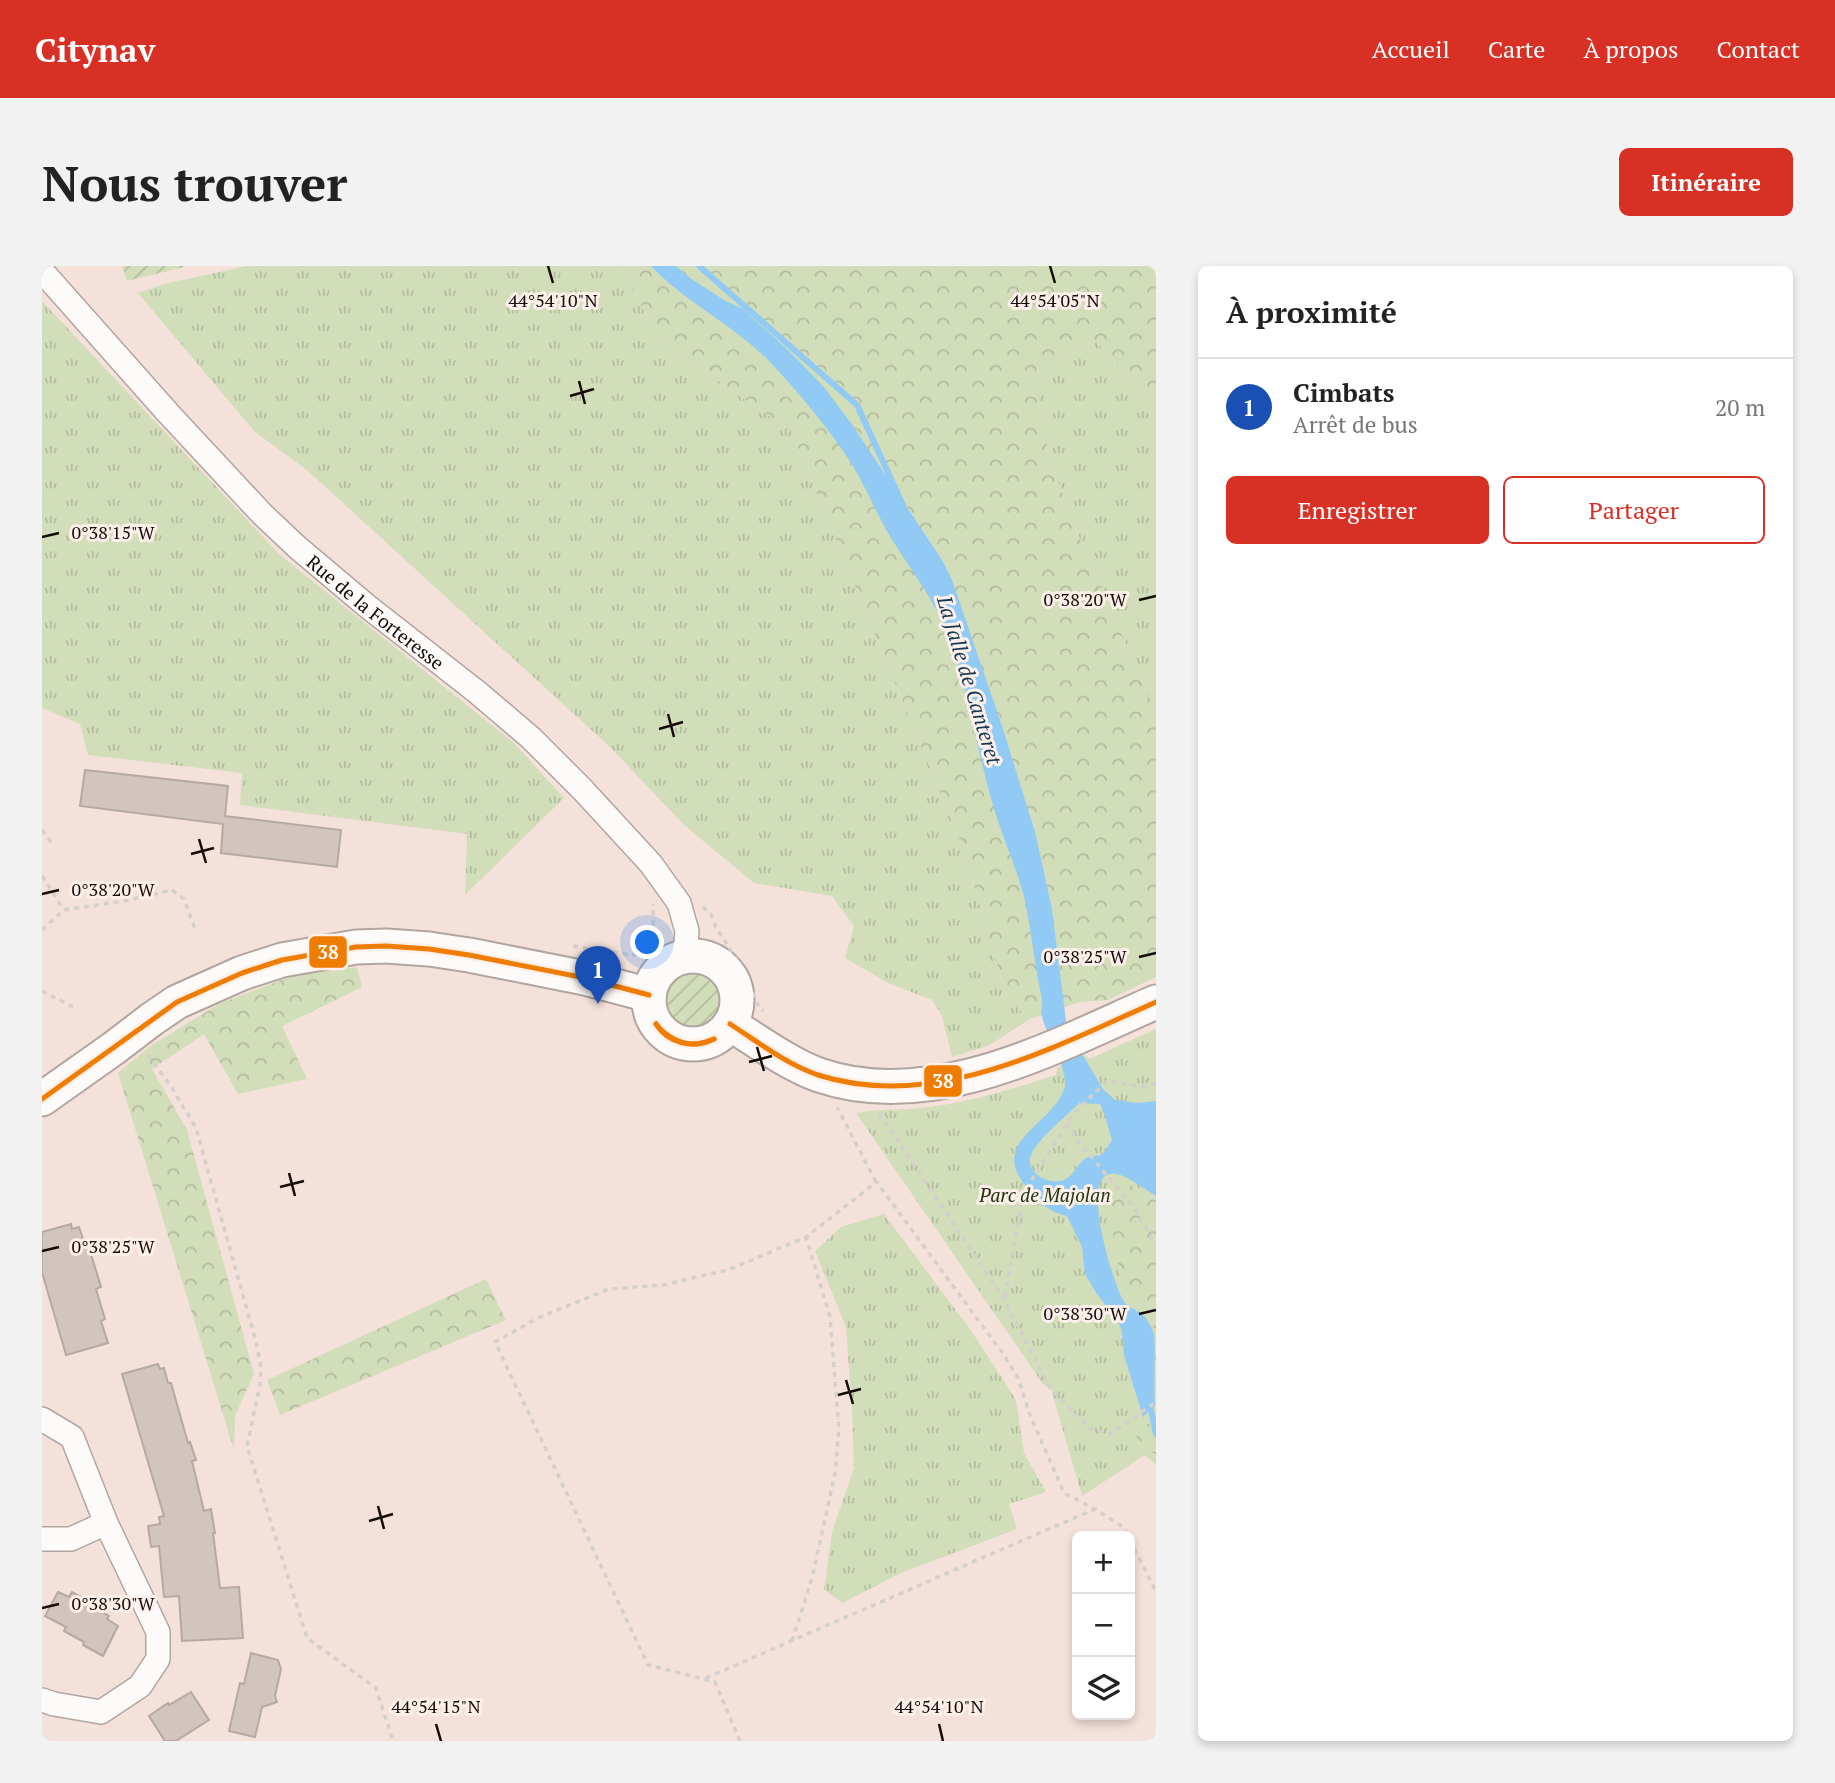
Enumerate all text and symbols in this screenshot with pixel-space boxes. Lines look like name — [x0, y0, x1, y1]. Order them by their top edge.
text: Citynav — [35, 28, 155, 71]
text: Accueil — [1372, 33, 1450, 65]
text: Carte — [1488, 33, 1545, 65]
text: À propos — [1583, 33, 1679, 65]
text: Contact — [1717, 33, 1800, 65]
button: Itinéraire — [1619, 148, 1793, 216]
text: Nous trouver — [42, 150, 347, 215]
text: 44°54'10"N — [508, 288, 598, 312]
text: 44°54'05"N — [1010, 288, 1100, 312]
text: À proximité — [1226, 292, 1397, 332]
text: Cimbats — [1293, 375, 1395, 409]
text: 1 — [1243, 392, 1256, 423]
text: 20 m — [1715, 392, 1765, 423]
text: Arrêt de bus — [1293, 409, 1418, 440]
button: Enregistrer — [1226, 476, 1489, 544]
button: Partager — [1503, 476, 1765, 544]
text: 0°38'15"W — [71, 520, 155, 544]
street label: Rue de la Forteresse — [302, 549, 450, 675]
text: 0°38'20"W — [1043, 587, 1127, 611]
water label: La Jalle de Canteret — [931, 591, 1009, 769]
text: 0°38'20"W — [71, 877, 155, 901]
your location — [630, 925, 664, 959]
line badge: 38 — [308, 935, 348, 969]
text: 38 — [317, 939, 339, 964]
text: 0°38'25"W — [1043, 944, 1127, 968]
pin: 1 — [575, 946, 621, 1004]
line badge: 38 — [923, 1064, 963, 1098]
text: 38 — [932, 1068, 954, 1093]
park label: Parc de Majolan — [978, 1182, 1111, 1207]
text: 0°38'25"W — [71, 1234, 155, 1258]
text: 0°38'30"W — [1043, 1301, 1127, 1325]
map controls — [1072, 1531, 1135, 1720]
button: + — [1072, 1531, 1135, 1594]
text: 0°38'30"W — [71, 1591, 155, 1615]
button: − — [1072, 1594, 1135, 1657]
button: layers — [1072, 1657, 1135, 1720]
text: 44°54'15"N — [391, 1694, 481, 1718]
text: 44°54'10"N — [894, 1694, 984, 1718]

